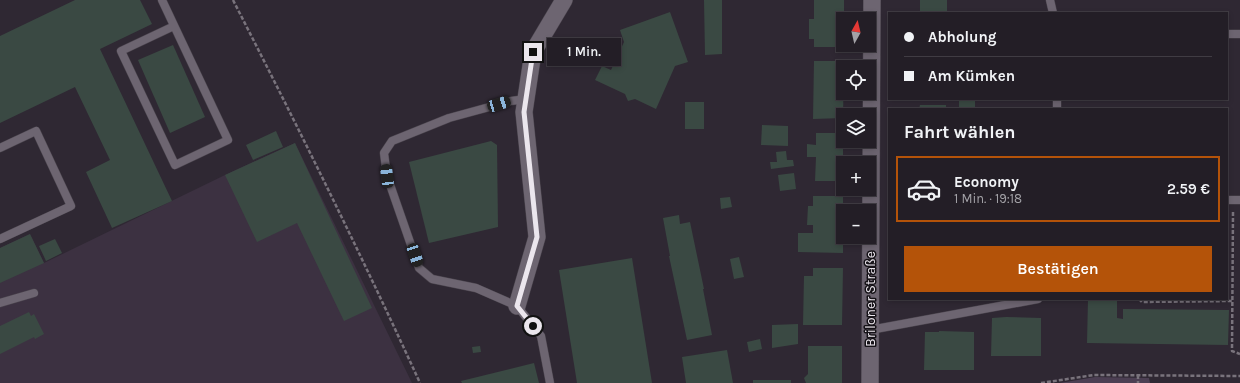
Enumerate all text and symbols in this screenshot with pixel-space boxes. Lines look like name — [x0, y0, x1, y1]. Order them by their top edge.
north arrow — [836, 12, 876, 52]
map controls — [836, 12, 876, 244]
text: Abholung — [928, 28, 996, 46]
callout: 1 Min. — [547, 38, 621, 66]
route end — [524, 43, 542, 61]
text: 1 Min. — [567, 44, 601, 59]
button: locate — [836, 60, 876, 100]
text: Am Kümken — [928, 67, 1015, 85]
car — [486, 95, 512, 113]
button: layers — [836, 108, 876, 148]
text: Fahrt wählen — [904, 121, 1016, 143]
button: + — [836, 156, 876, 196]
car — [380, 163, 394, 189]
icon: car — [906, 171, 942, 207]
text: Economy — [954, 173, 1019, 191]
text: 2.59 € — [1167, 180, 1210, 198]
text: 1 Min. · 19:18 — [954, 191, 1022, 206]
button: − — [836, 204, 876, 244]
car — [405, 242, 425, 268]
button: Bestätigen — [904, 246, 1212, 292]
street label: Briloner Straße — [862, 251, 879, 347]
route start — [524, 317, 542, 335]

